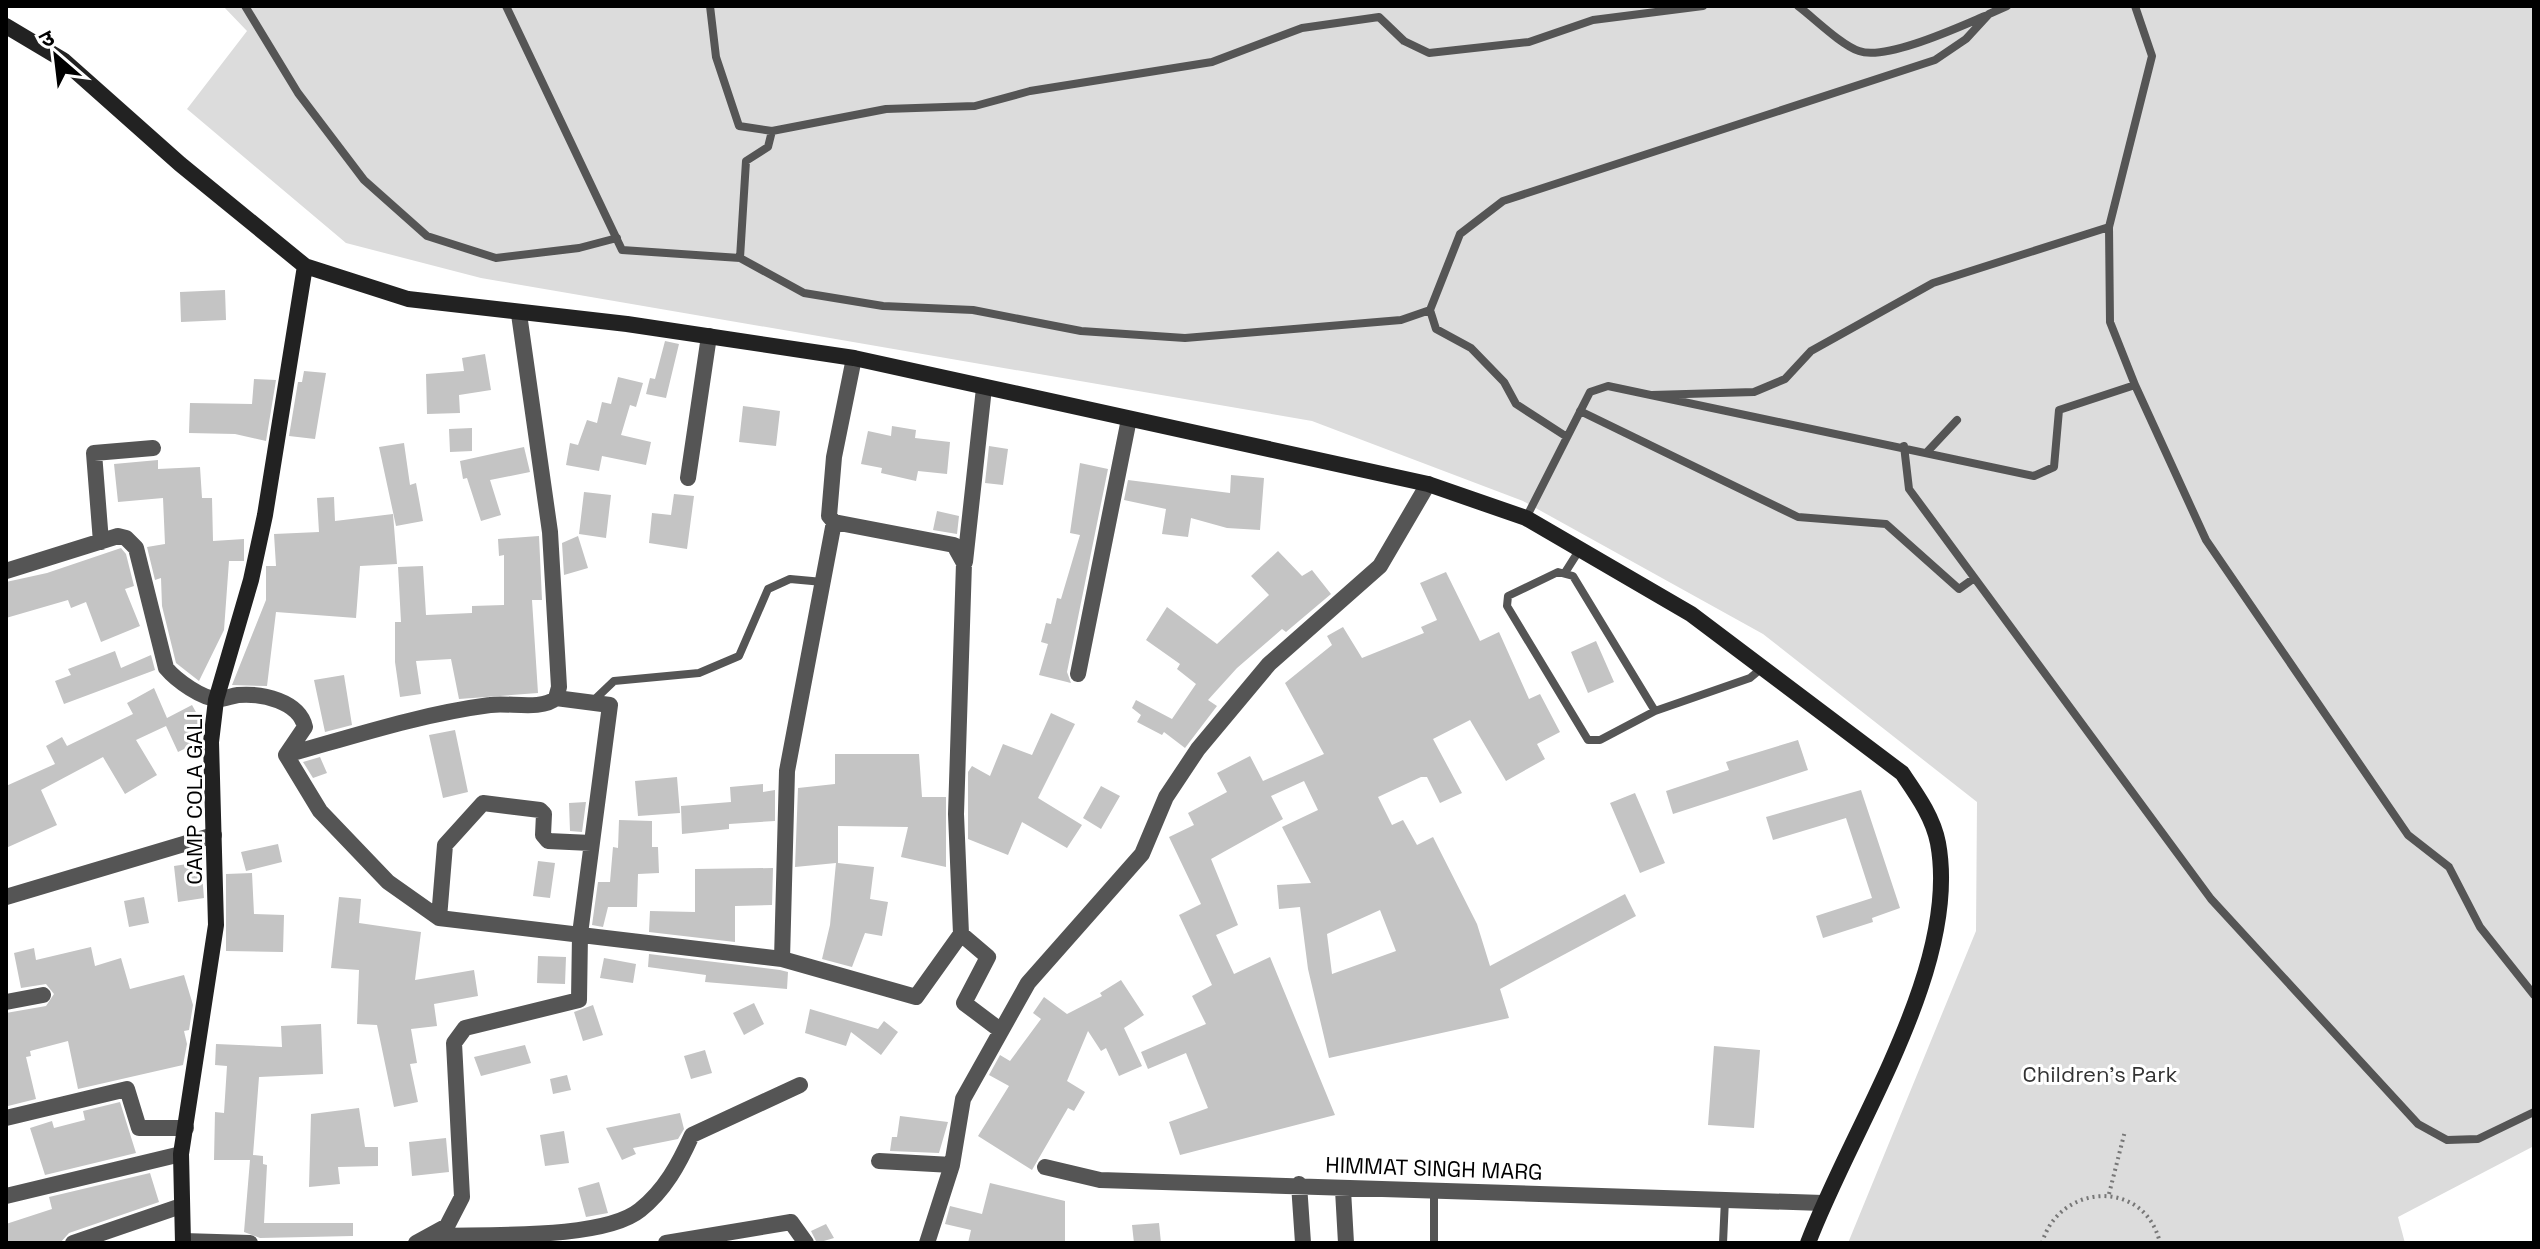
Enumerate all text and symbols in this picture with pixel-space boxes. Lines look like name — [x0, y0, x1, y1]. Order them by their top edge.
north arrow — [16, 16, 96, 96]
text: उ — [34, 22, 60, 54]
street label: CAMP COLA GALI — [180, 713, 208, 885]
park label: Children's Park — [2023, 1060, 2178, 1088]
street label: HIMMAT SINGH MARG — [1325, 1150, 1543, 1186]

